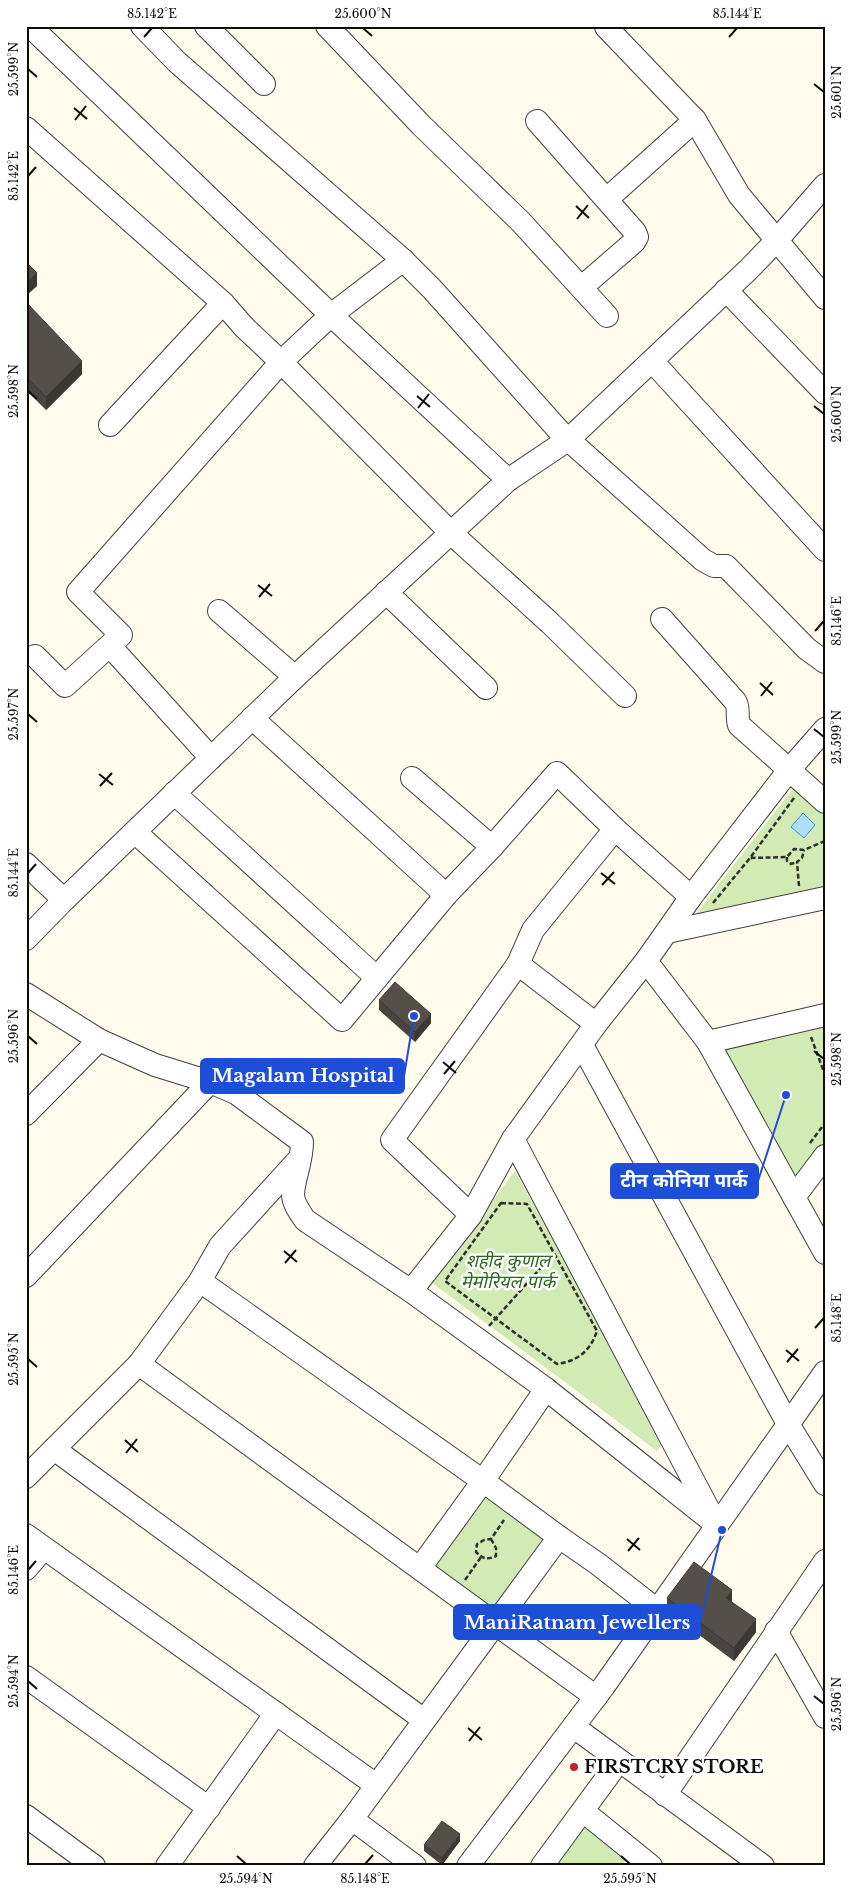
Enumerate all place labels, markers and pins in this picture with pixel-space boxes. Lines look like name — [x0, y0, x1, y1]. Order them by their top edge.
callout: Magalam Hospital — [201, 1059, 404, 1093]
callout: टीन कोनिया पार्क — [611, 1164, 758, 1198]
callout: ManiRatnam Jewellers — [454, 1605, 700, 1639]
place label: FIRSTCRY STORE — [584, 1756, 764, 1778]
marker: FIRSTCRY STORE — [568, 1761, 580, 1773]

